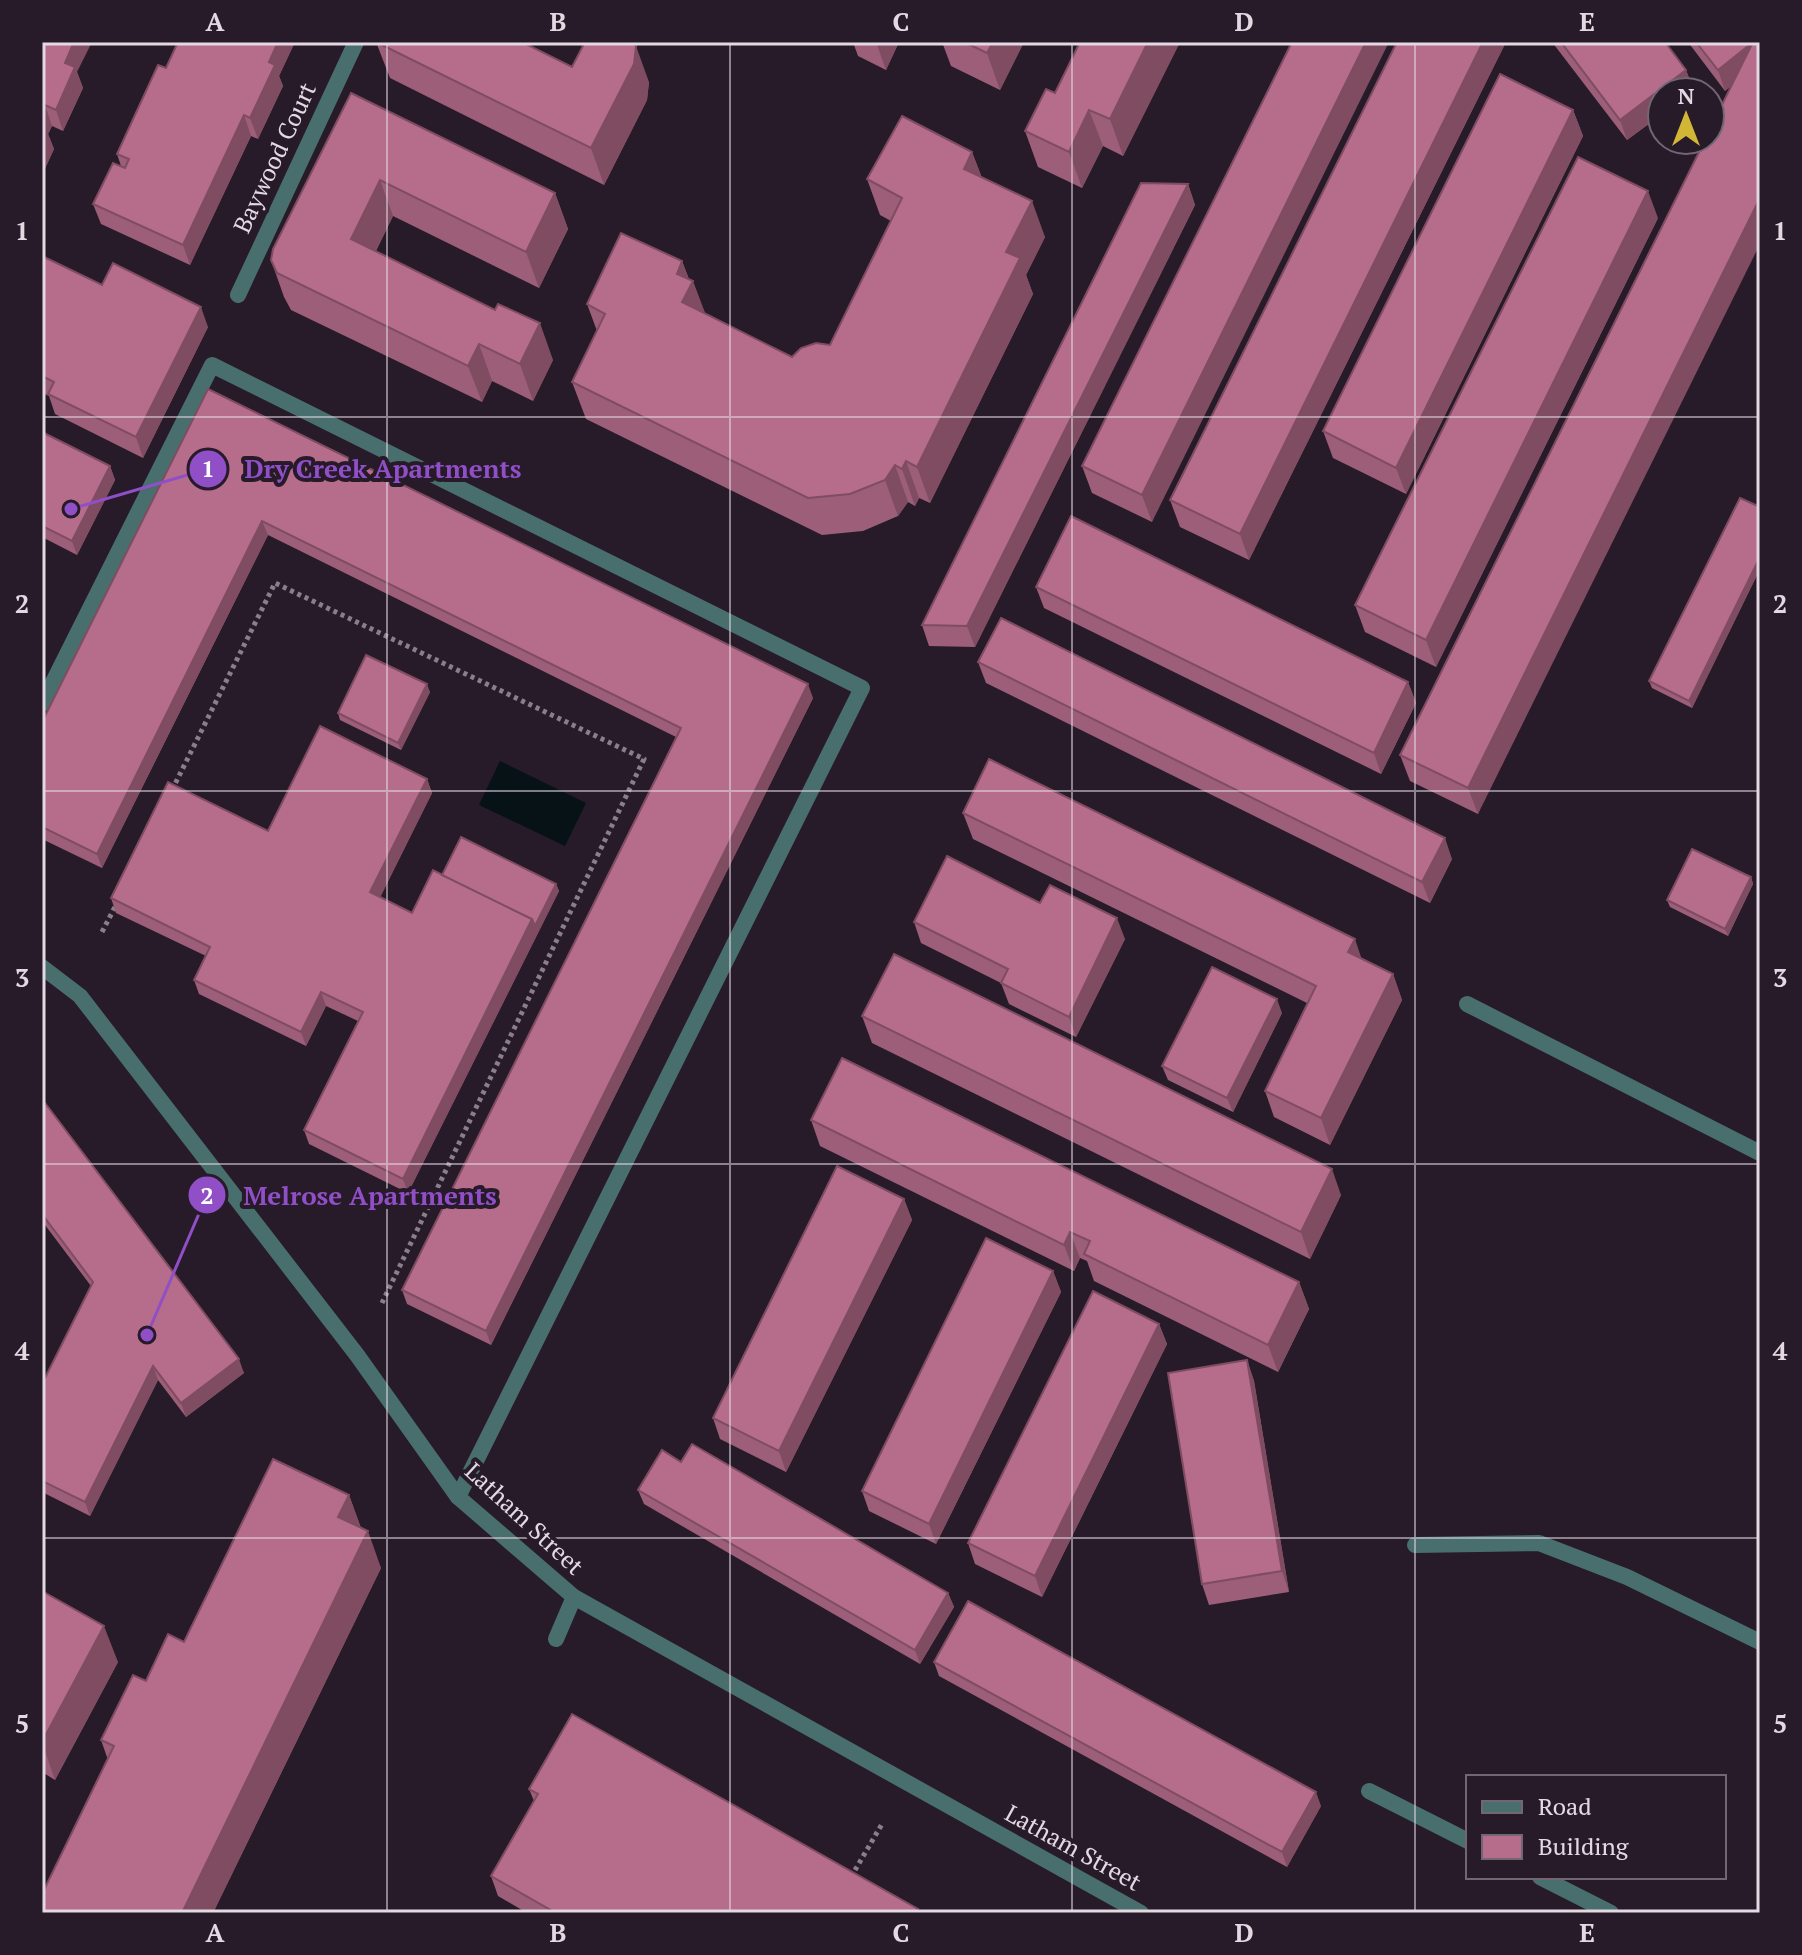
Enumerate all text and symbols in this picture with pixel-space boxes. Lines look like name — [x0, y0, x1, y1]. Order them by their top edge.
text: A — [206, 4, 225, 38]
text: B — [550, 4, 566, 38]
text: C — [893, 4, 909, 38]
text: D — [1234, 4, 1254, 38]
text: E — [1579, 4, 1595, 38]
north arrow — [1646, 76, 1726, 156]
street label: Baywood Court — [225, 77, 323, 238]
text: N — [1678, 81, 1695, 110]
text: 1 — [15, 213, 29, 247]
text: 1 — [1773, 213, 1787, 247]
callout: Dry Creek Apartments — [188, 444, 537, 494]
text: Dry Creek Apartments — [244, 451, 522, 485]
text: 1 — [201, 452, 215, 484]
text: 2 — [15, 586, 29, 620]
text: 2 — [1773, 586, 1787, 620]
text: 3 — [15, 960, 29, 994]
text: 3 — [1773, 960, 1787, 994]
callout: Melrose Apartments — [187, 1170, 512, 1220]
text: Melrose Apartments — [243, 1178, 497, 1212]
text: 2 — [200, 1179, 214, 1211]
text: 4 — [15, 1333, 30, 1367]
text: 4 — [1773, 1333, 1788, 1367]
street label: Latham Street — [459, 1455, 591, 1582]
text: 5 — [15, 1706, 29, 1740]
text: 5 — [1773, 1706, 1787, 1740]
legend — [1466, 1775, 1726, 1879]
text: Road — [1538, 1790, 1592, 1822]
street label: Latham Street — [1000, 1797, 1147, 1898]
text: Building — [1538, 1830, 1629, 1862]
text: A — [206, 1915, 225, 1949]
text: B — [550, 1915, 566, 1949]
text: C — [893, 1915, 909, 1949]
text: D — [1234, 1915, 1254, 1949]
text: E — [1579, 1915, 1595, 1949]

